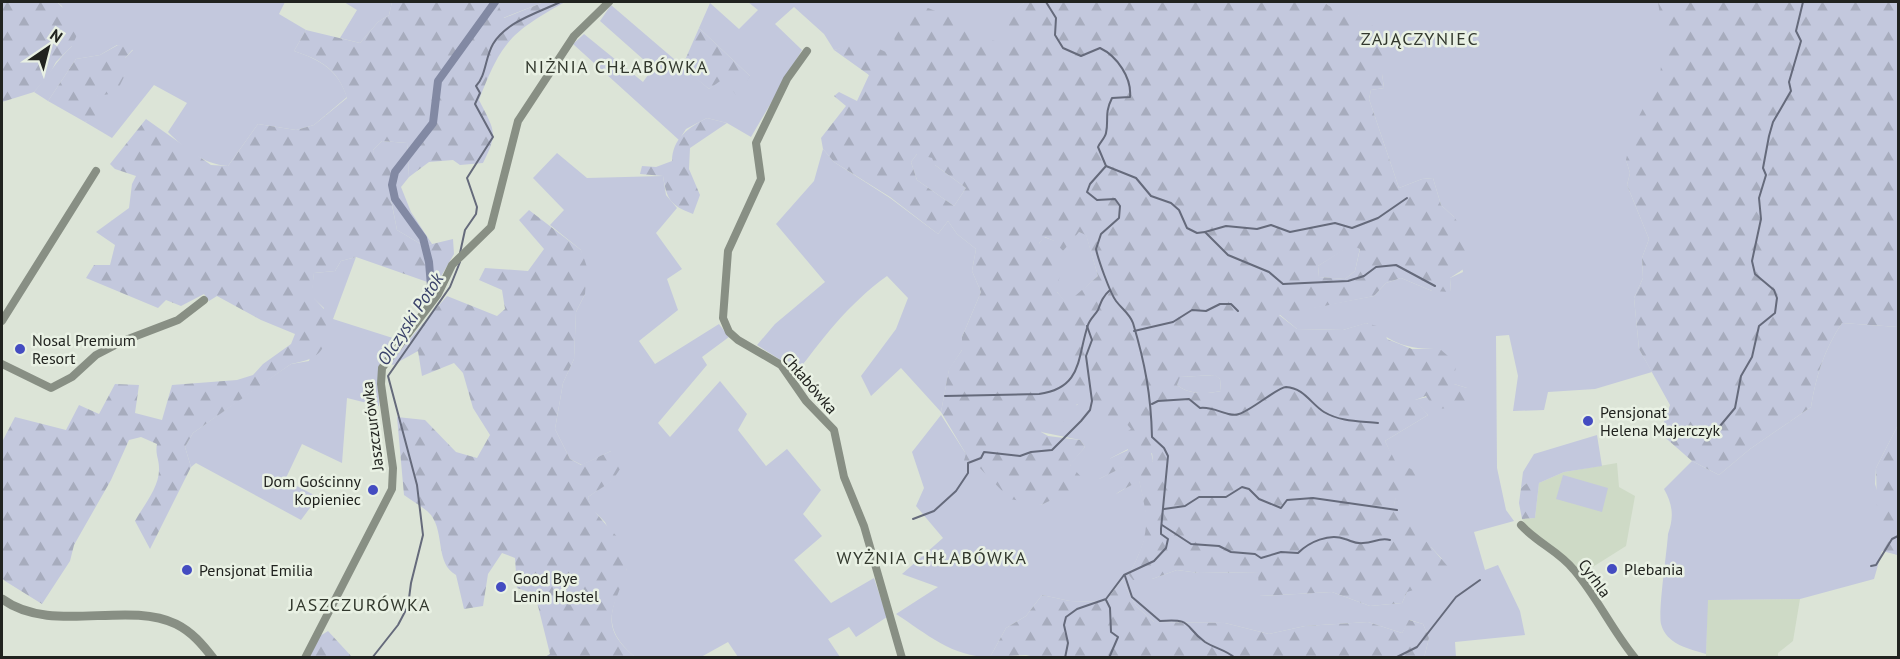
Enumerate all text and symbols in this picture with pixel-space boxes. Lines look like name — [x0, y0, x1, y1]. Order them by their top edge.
north arrow — [18, 18, 78, 78]
text: N — [47, 25, 67, 47]
district label: ZAJĄCZYNIEC — [1361, 27, 1479, 50]
district label: NIŻNIA CHŁABÓWKA — [525, 55, 709, 78]
water label: Olczyski Potok — [372, 268, 449, 370]
place label: Nosal Premium Resort — [32, 330, 136, 368]
marker: Nosal Premium Resort — [13, 342, 27, 356]
street label: Chłabówka — [778, 348, 842, 418]
street label: Jaszczurówka — [357, 380, 388, 473]
place label: Pensjonat Helena Majerczyk — [1600, 402, 1720, 440]
marker: Pensjonat Helena Majerczyk — [1581, 414, 1595, 428]
place label: Dom Gościnny Kopieniec — [263, 471, 362, 509]
marker: Dom Gościnny Kopieniec — [366, 483, 380, 497]
district label: WYŻNIA CHŁABÓWKA — [837, 546, 1027, 569]
street label: Cyrhla — [1574, 555, 1616, 601]
place label: Plebania — [1624, 559, 1683, 579]
place label: Pensjonat Emilia — [199, 560, 313, 580]
marker: Plebania — [1605, 562, 1619, 576]
marker: Pensjonat Emilia — [180, 563, 194, 577]
place label: Good Bye Lenin Hostel — [513, 568, 599, 606]
marker: Good Bye Lenin Hostel — [494, 580, 508, 594]
district label: JASZCZURÓWKA — [288, 593, 431, 616]

